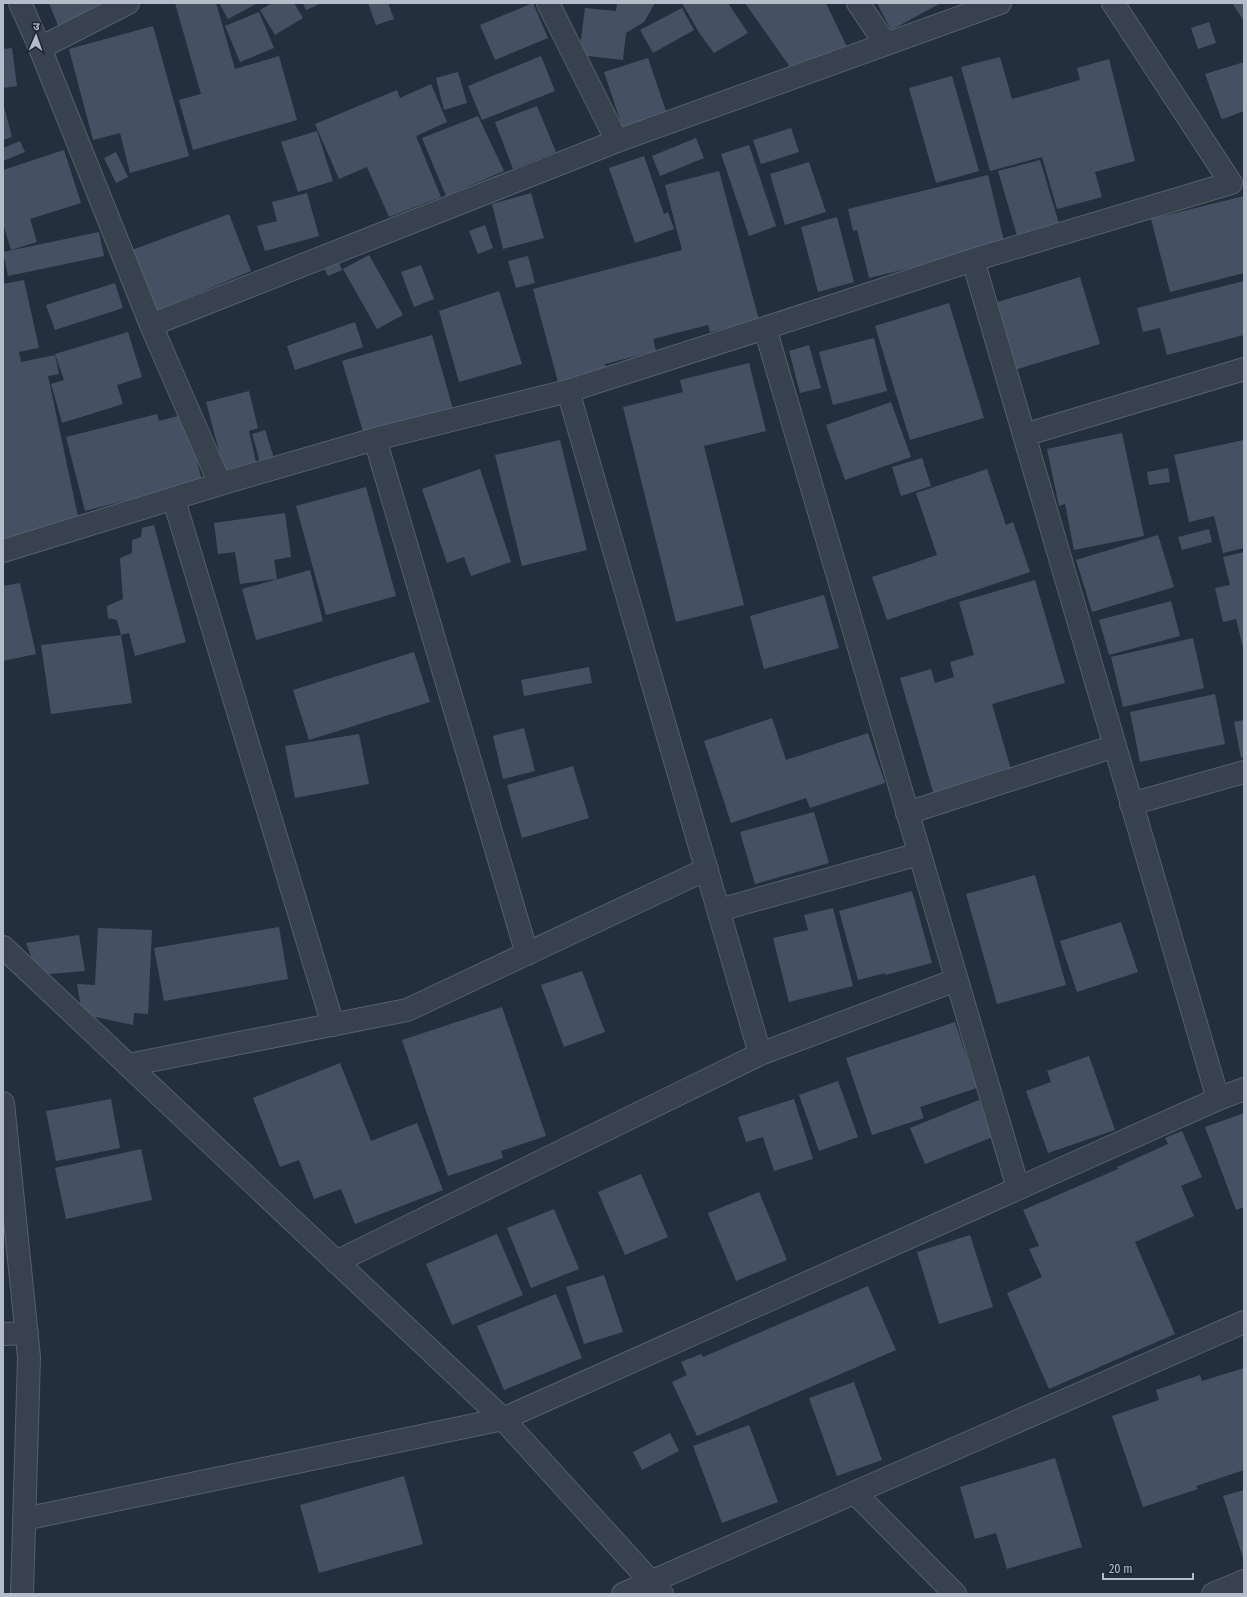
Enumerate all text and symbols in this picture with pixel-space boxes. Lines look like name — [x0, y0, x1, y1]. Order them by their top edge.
north arrow — [16, 16, 56, 56]
text: उ — [33, 20, 40, 33]
scale bar — [1103, 1555, 1193, 1581]
text: 20 m — [1109, 1562, 1133, 1576]

